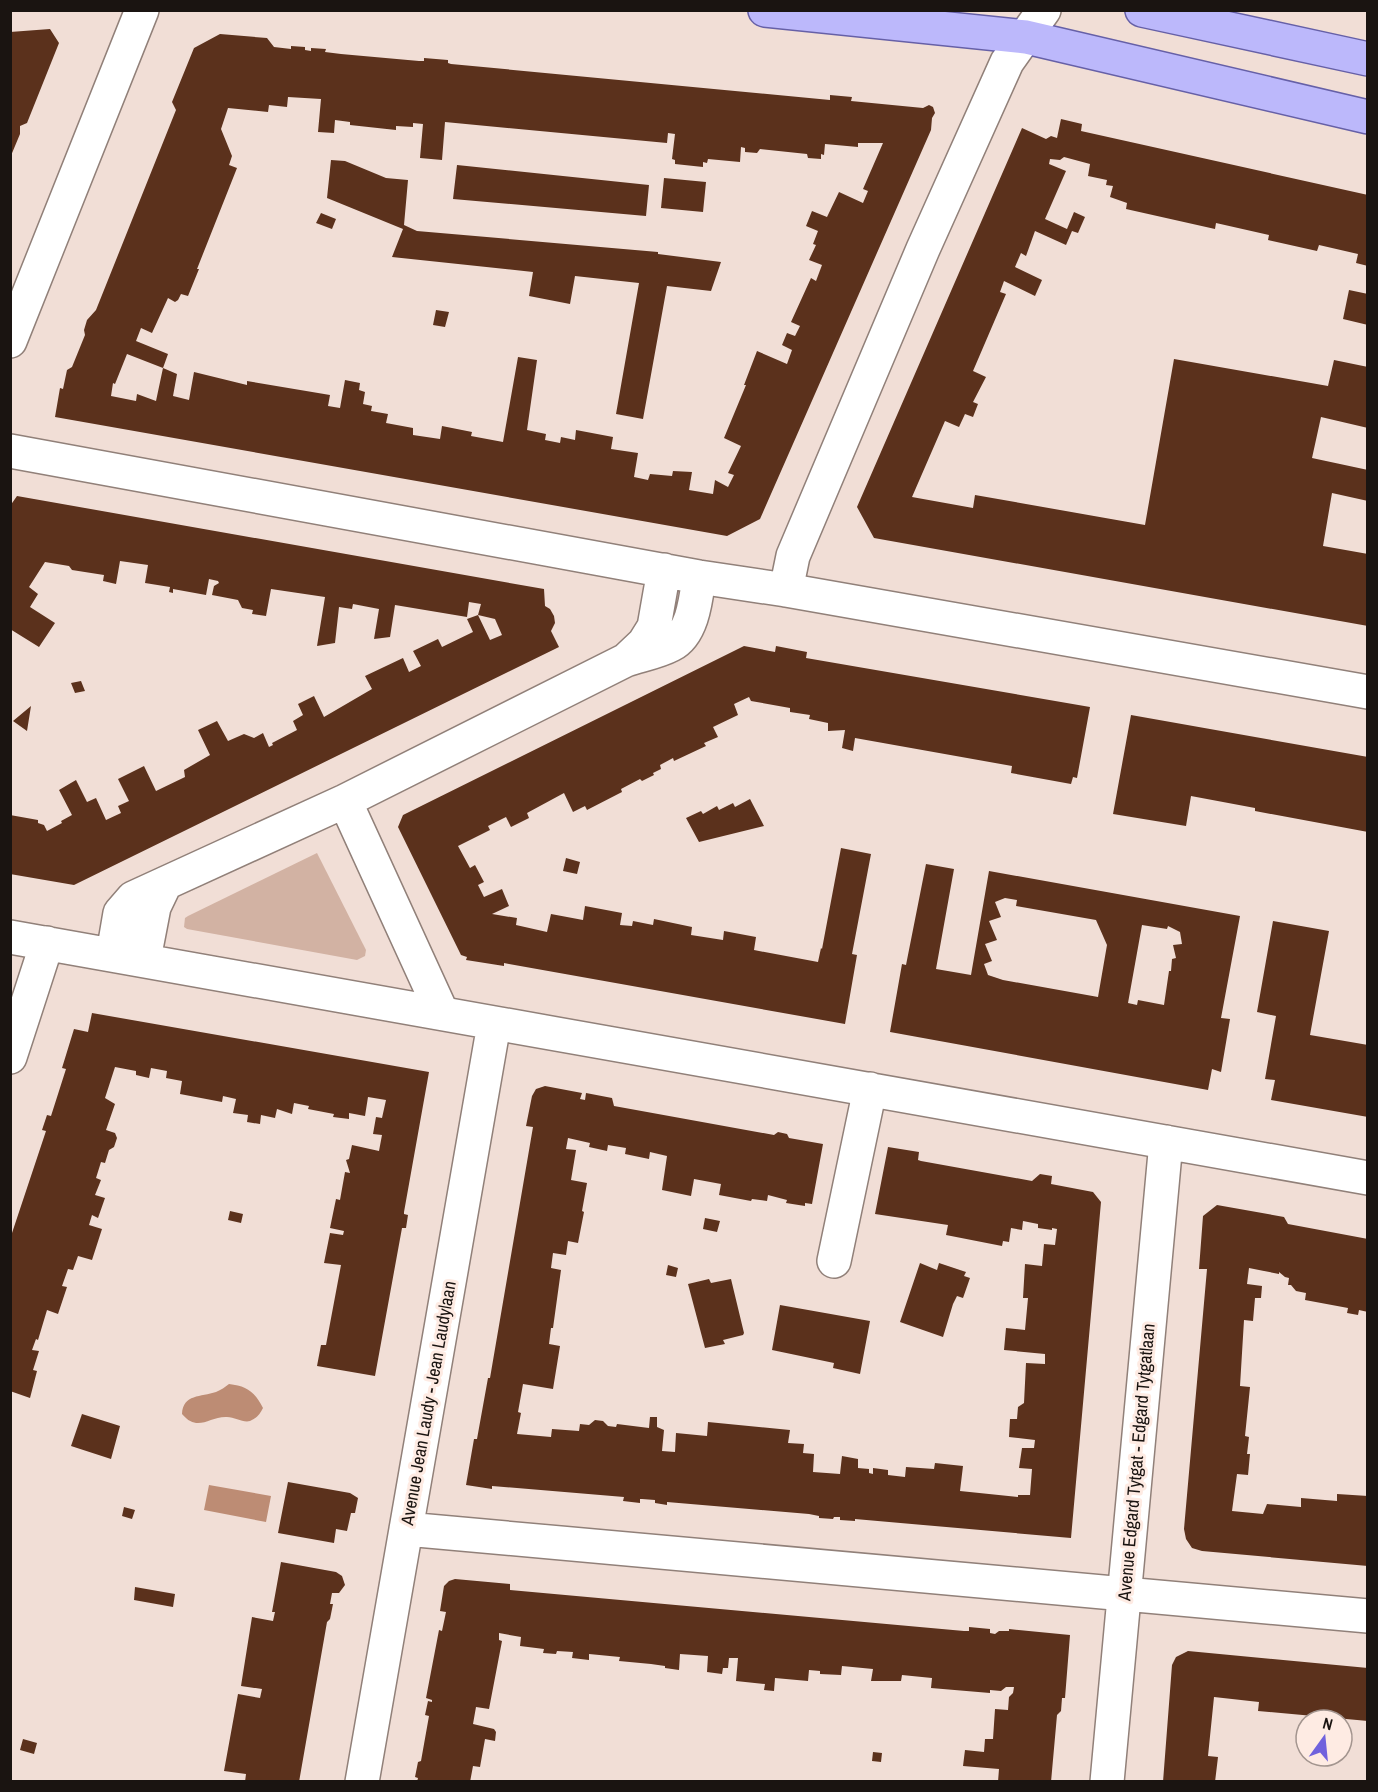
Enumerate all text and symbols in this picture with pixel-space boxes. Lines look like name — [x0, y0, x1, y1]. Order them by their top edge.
street label: Avenue Jean Laudy - Jean Laudylaan — [394, 1279, 462, 1528]
street label: Avenue Edgard Tytgat - Edgard Tytgatlaan — [1111, 1322, 1161, 1603]
north arrow — [1294, 1708, 1354, 1768]
text: N — [1320, 1712, 1335, 1735]

